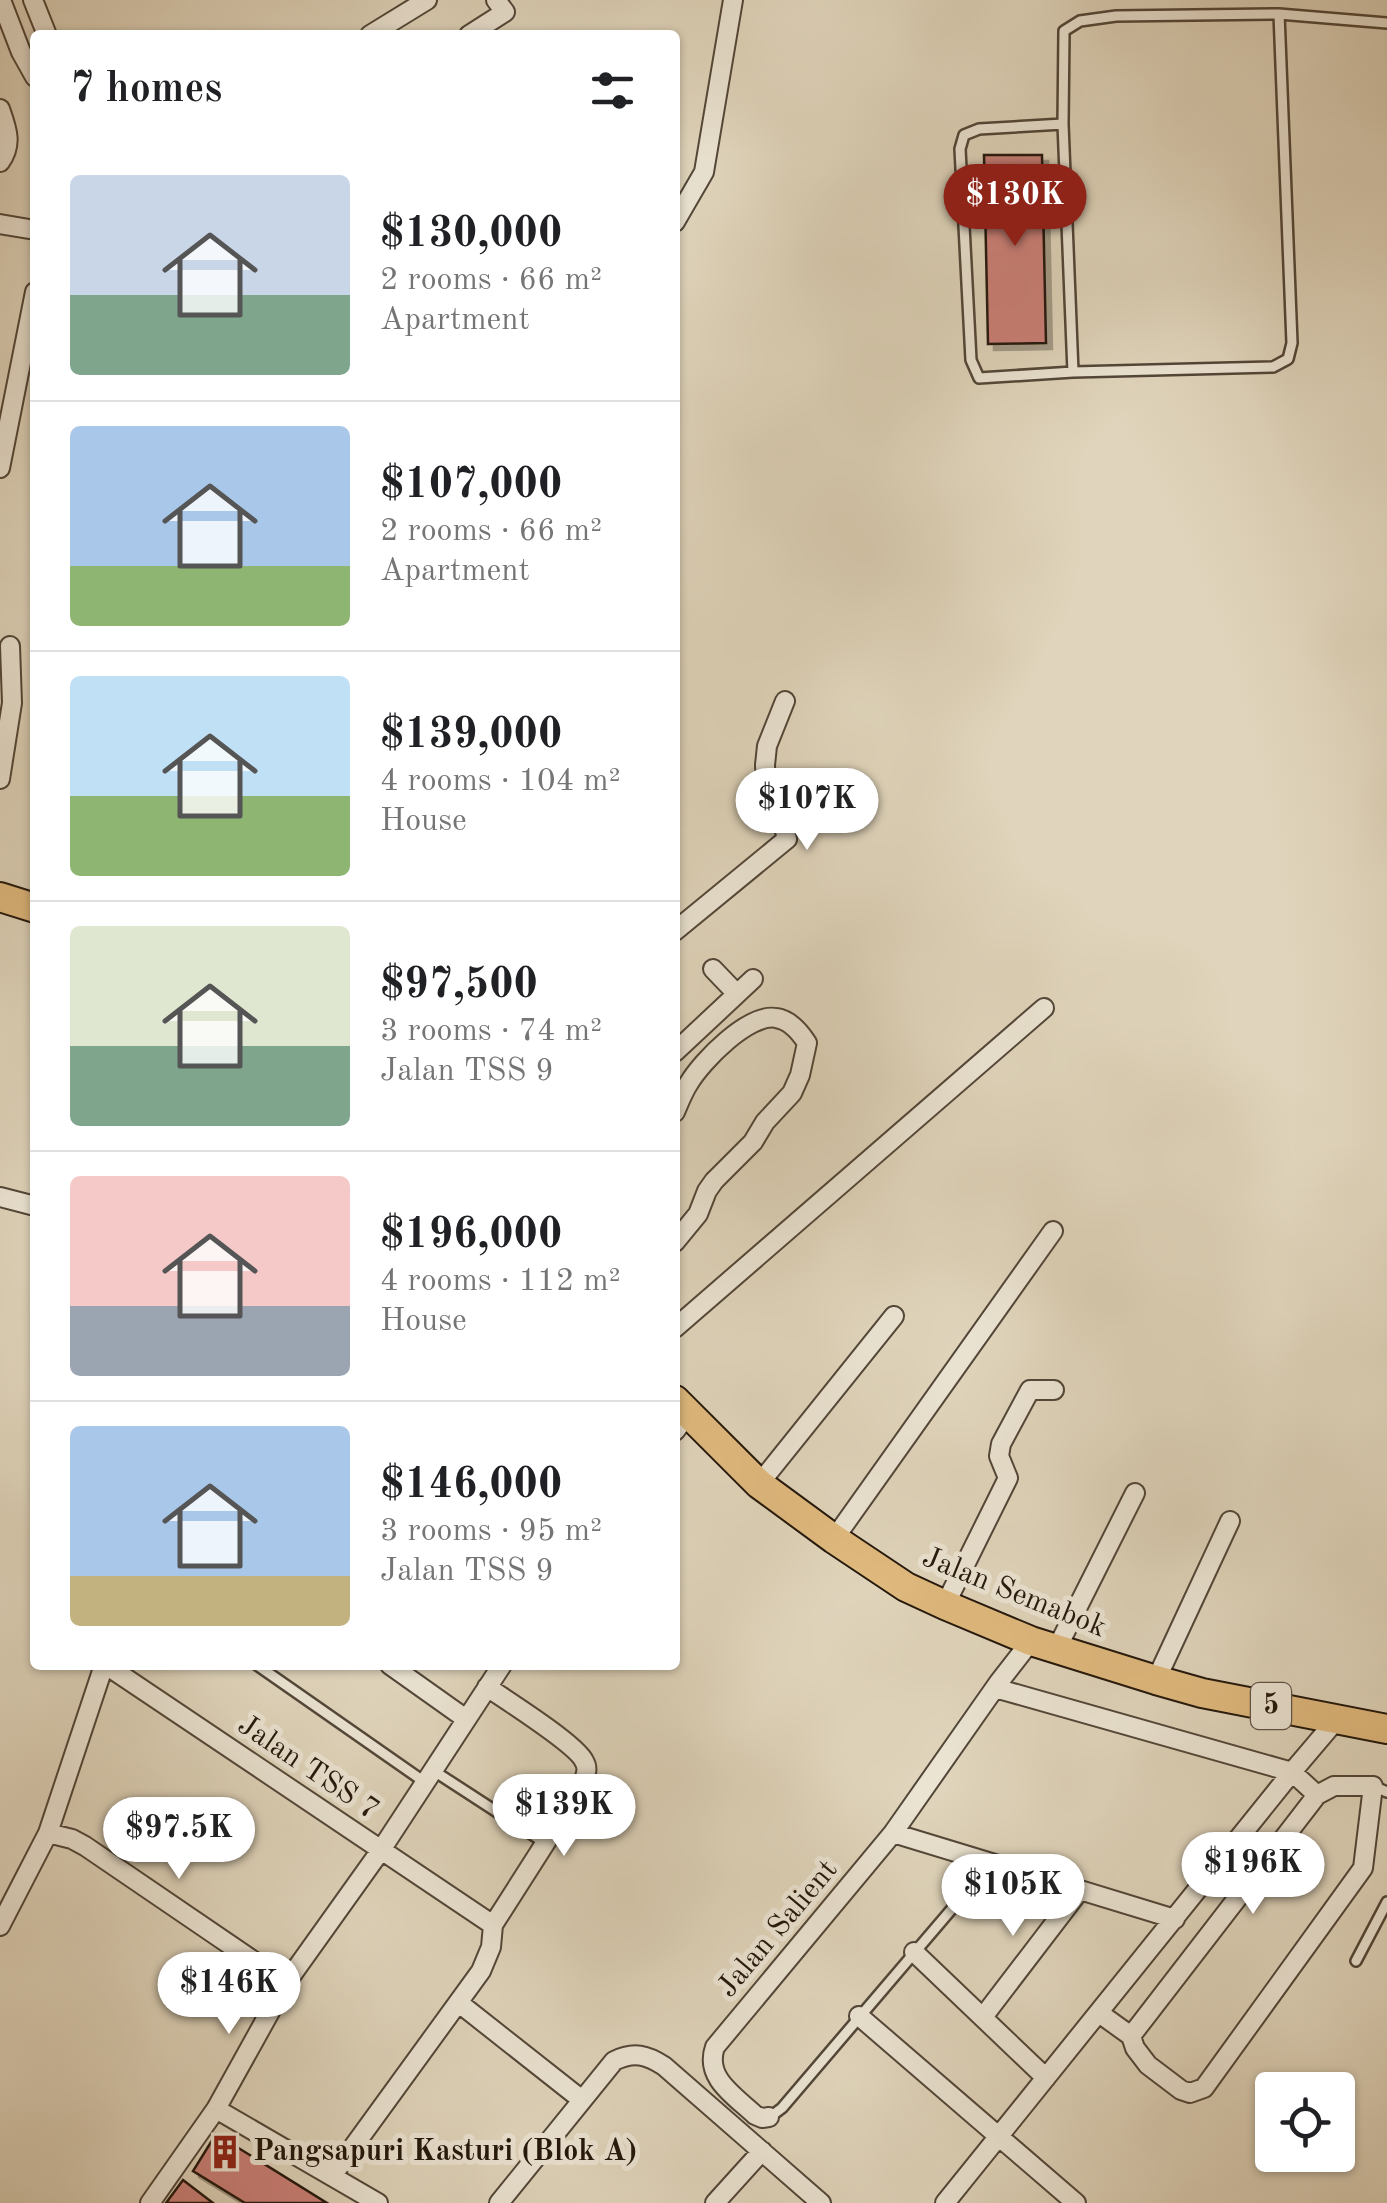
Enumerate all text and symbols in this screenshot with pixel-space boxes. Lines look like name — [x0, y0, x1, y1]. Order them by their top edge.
icon: filters — [585, 63, 640, 118]
text: 7 homes — [70, 69, 222, 111]
pin: $130K — [945, 164, 1085, 249]
text: $130K — [966, 180, 1064, 212]
text: $130,000 — [380, 214, 562, 256]
icon: home — [150, 215, 270, 335]
text: 2 rooms · 66 m² — [380, 265, 602, 297]
text: Apartment — [380, 305, 530, 337]
text: $107,000 — [380, 465, 562, 507]
icon: home — [150, 466, 270, 586]
text: 2 rooms · 66 m² — [380, 516, 602, 548]
text: Apartment — [380, 556, 530, 588]
text: $139,000 — [380, 715, 562, 757]
icon: home — [150, 716, 270, 836]
text: 4 rooms · 104 m² — [380, 766, 621, 798]
pin: $107K — [737, 768, 877, 853]
text: $107K — [758, 784, 856, 816]
text: House — [380, 806, 467, 838]
text: $97,500 — [380, 965, 538, 1007]
icon: home — [150, 966, 270, 1086]
text: 3 rooms · 74 m² — [380, 1016, 602, 1048]
text: Jalan TSS 9 — [380, 1056, 554, 1088]
text: $196,000 — [380, 1215, 562, 1257]
icon: home — [150, 1216, 270, 1336]
text: 4 rooms · 112 m² — [380, 1266, 621, 1298]
text: House — [380, 1306, 467, 1338]
text: $146,000 — [380, 1465, 562, 1507]
icon: home — [150, 1466, 270, 1586]
text: 3 rooms · 95 m² — [380, 1516, 602, 1548]
street label: Jalan Semabok — [918, 1542, 1110, 1644]
text: Jalan TSS 9 — [380, 1556, 554, 1588]
road number: 5 — [1251, 1683, 1291, 1729]
street label: Jalan TSS 7 — [232, 1710, 384, 1826]
pin: $139K — [494, 1774, 634, 1859]
text: $139K — [515, 1790, 613, 1822]
pin: $97.5K — [98, 1797, 260, 1882]
text: $97.5K — [125, 1813, 233, 1845]
pin: $196K — [1183, 1832, 1323, 1917]
text: $196K — [1204, 1848, 1302, 1880]
pin: $105K — [943, 1854, 1083, 1939]
street label: Jalan Salient — [712, 1855, 844, 2003]
text: $105K — [964, 1870, 1062, 1902]
pin: $146K — [159, 1952, 299, 2037]
text: $146K — [180, 1968, 278, 2000]
map controls — [1255, 2072, 1355, 2172]
button: locate — [1255, 2072, 1355, 2172]
building icon: Pangsapuri Kasturi (Blok A) — [206, 2133, 244, 2171]
place label: Pangsapuri Kasturi (Blok A) — [253, 2137, 637, 2167]

